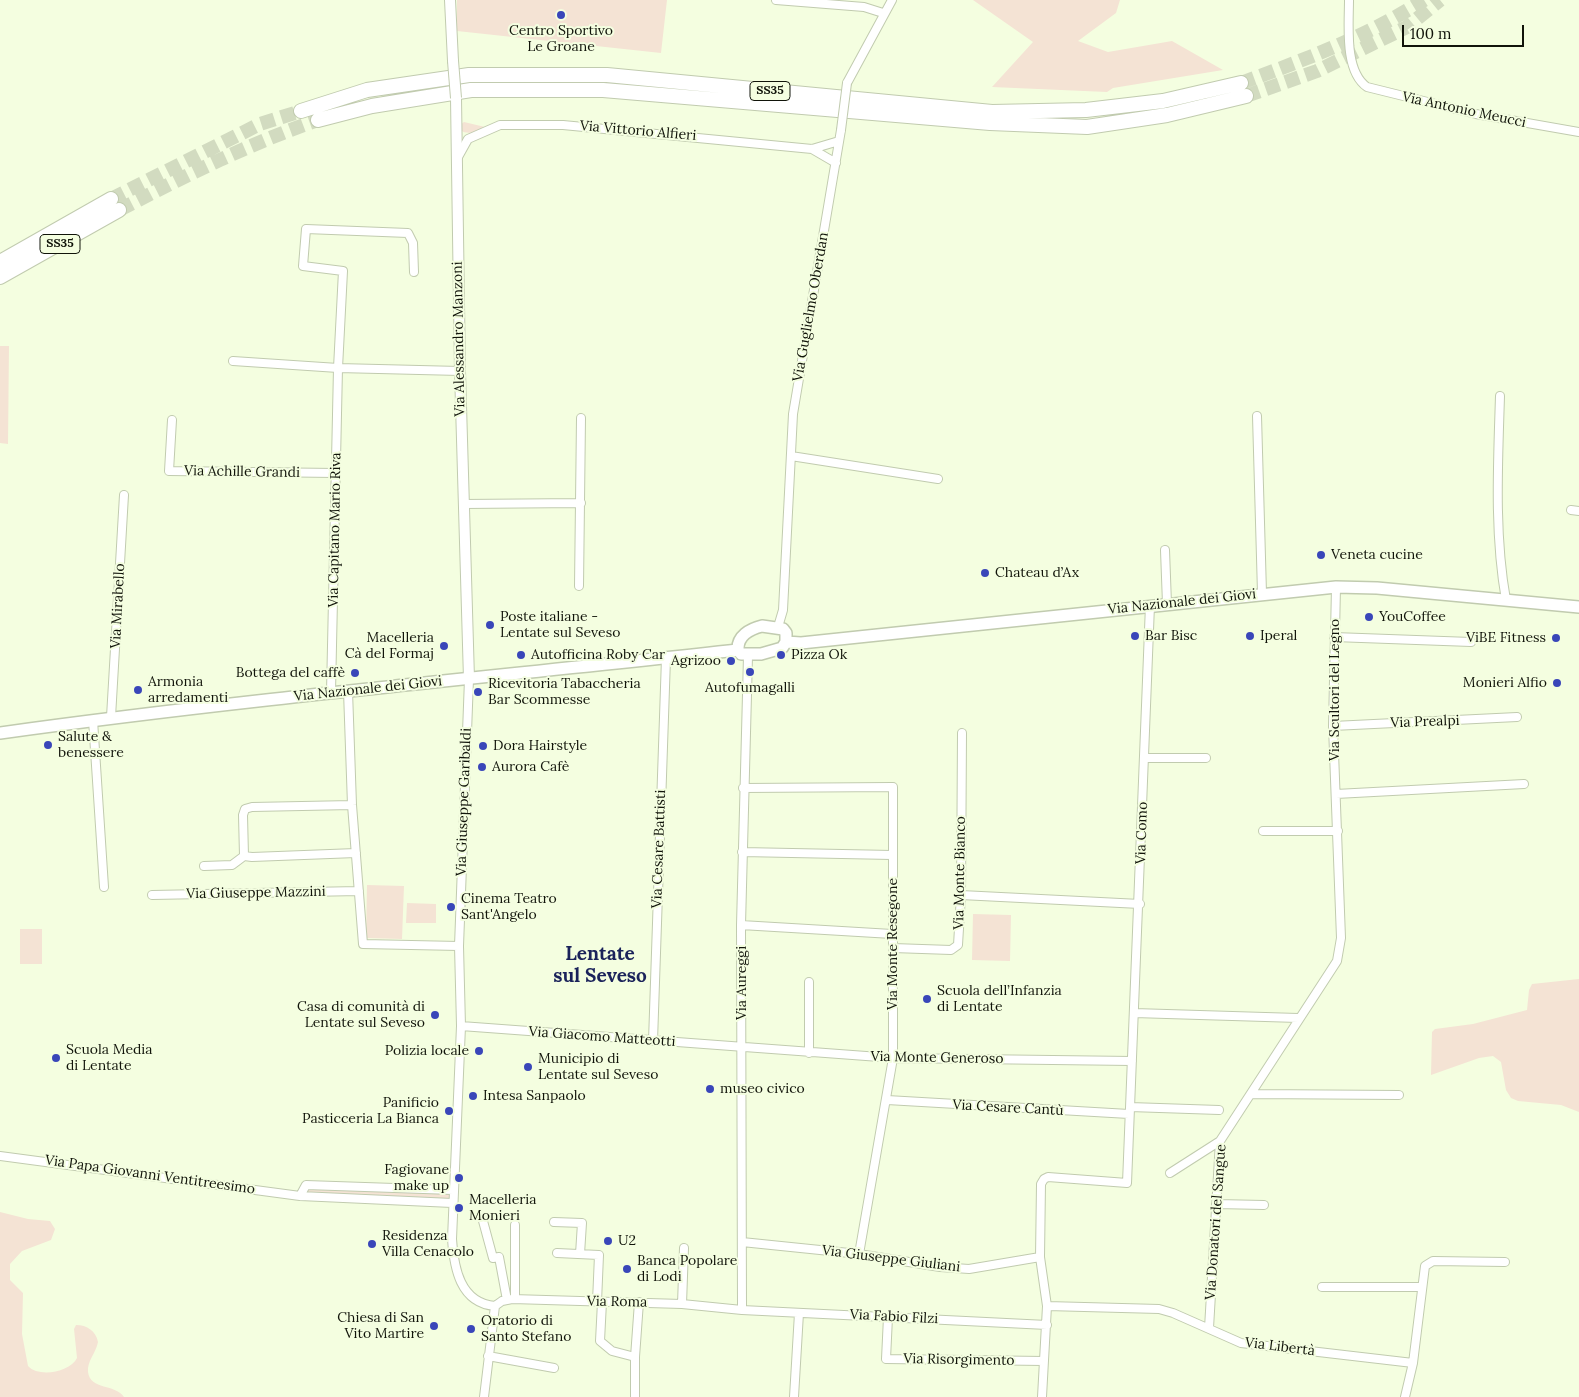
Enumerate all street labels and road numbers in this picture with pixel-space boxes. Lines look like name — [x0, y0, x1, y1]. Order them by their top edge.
road number: SS35 — [750, 82, 790, 100]
street label: Via Antonio Meucci — [1400, 89, 1528, 131]
street label: Via Vittorio Alfieri — [579, 118, 697, 144]
street label: Via Guglielmo Oberdan — [790, 231, 832, 383]
road number: SS35 — [40, 234, 80, 253]
street label: Via Alessandro Manzoni — [449, 261, 469, 417]
street label: Via Capitano Mario Riva — [325, 452, 345, 608]
street label: Via Achille Grandi — [184, 463, 300, 481]
street label: Via Mirabello — [107, 563, 129, 649]
street label: Via Nazionale dei Giovi — [1107, 586, 1257, 618]
street label: Via Scultori del Legno — [1327, 619, 1343, 761]
street label: Via Nazionale dei Giovi — [293, 673, 443, 705]
street label: Via Prealpi — [1390, 712, 1460, 732]
street label: Via Giuseppe Garibaldi — [453, 728, 475, 876]
street label: Via Cesare Battisti — [649, 789, 669, 909]
street label: Via Como — [1133, 801, 1151, 865]
street label: Via Monte Bianco — [951, 816, 969, 930]
street label: Via Monte Resegone — [885, 878, 901, 1010]
street label: Via Giuseppe Mazzini — [186, 883, 326, 903]
street label: Via Aureggi — [734, 946, 750, 1020]
street label: Via Giacomo Matteotti — [528, 1023, 676, 1051]
street label: Via Monte Generoso — [870, 1048, 1004, 1068]
street label: Via Cesare Cantù — [952, 1097, 1064, 1119]
street label: Via Donatori del Sangue — [1202, 1144, 1230, 1300]
street label: Via Papa Giovanni Ventitreesimo — [44, 1152, 256, 1198]
street label: Via Giuseppe Giuliani — [821, 1242, 961, 1276]
street label: Via Roma — [587, 1293, 647, 1311]
street label: Via Fabio Filzi — [849, 1306, 939, 1328]
street label: Via Libertà — [1244, 1334, 1316, 1360]
street label: Via Risorgimento — [903, 1351, 1015, 1369]

